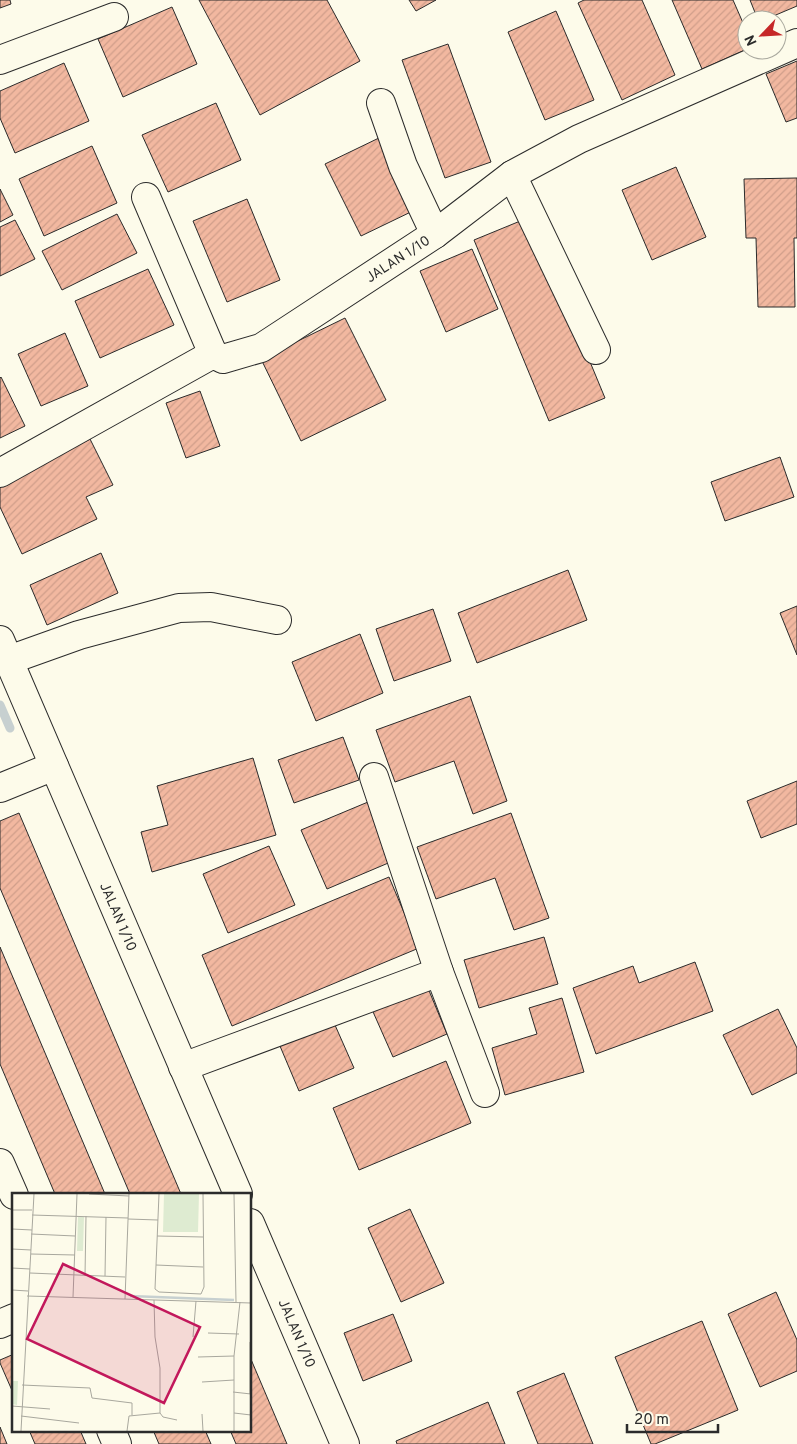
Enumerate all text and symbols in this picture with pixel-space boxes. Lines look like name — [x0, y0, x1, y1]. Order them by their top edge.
north arrow — [737, 10, 787, 60]
text: N — [742, 32, 761, 48]
street label: JALAN 1/10 — [363, 233, 434, 287]
street label: JALAN 1/10 — [95, 880, 140, 954]
inset map — [12, 1193, 251, 1432]
street label: JALAN 1/10 — [274, 1297, 318, 1371]
scale bar — [627, 1402, 718, 1434]
text: 20 m — [634, 1411, 669, 1430]

